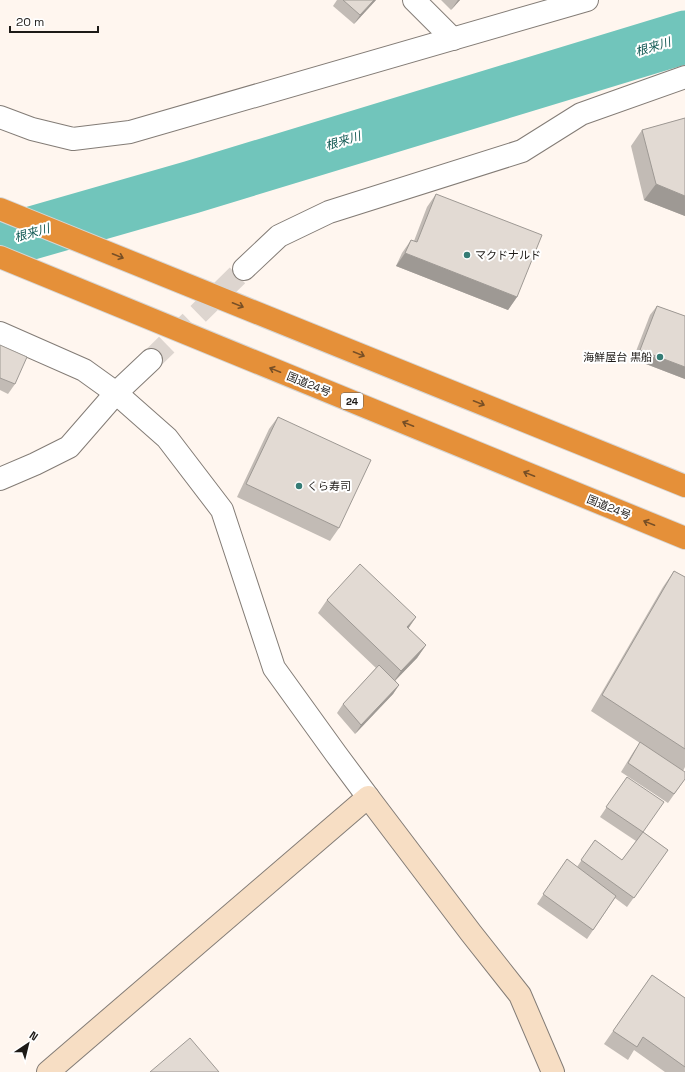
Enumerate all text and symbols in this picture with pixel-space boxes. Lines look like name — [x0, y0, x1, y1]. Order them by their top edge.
scale bar — [10, 8, 98, 34]
text: 20 m — [16, 14, 44, 30]
water label: 根来川 — [633, 34, 674, 60]
water label: 根来川 — [323, 128, 364, 154]
water label: 根来川 — [12, 220, 53, 246]
place label: マクドナルド — [475, 248, 541, 262]
marker: マクドナルド — [462, 250, 472, 260]
one-way arrow — [112, 253, 124, 261]
one-way arrow — [232, 302, 244, 310]
place label: 海鮮屋台 黒船 — [583, 350, 652, 364]
one-way arrow — [352, 351, 364, 358]
marker: 海鮮屋台 黒船 — [655, 352, 665, 362]
one-way arrow — [270, 365, 282, 373]
street label: 国道24号 — [285, 369, 333, 399]
road number: 24 — [341, 393, 363, 409]
one-way arrow — [473, 400, 485, 407]
one-way arrow — [403, 420, 415, 428]
one-way arrow — [523, 469, 535, 477]
place label: くら寿司 — [307, 479, 351, 493]
marker: くら寿司 — [294, 481, 304, 491]
street label: 国道24号 — [585, 492, 633, 522]
one-way arrow — [643, 519, 655, 526]
north arrow — [8, 1024, 48, 1064]
text: N — [27, 1028, 41, 1044]

